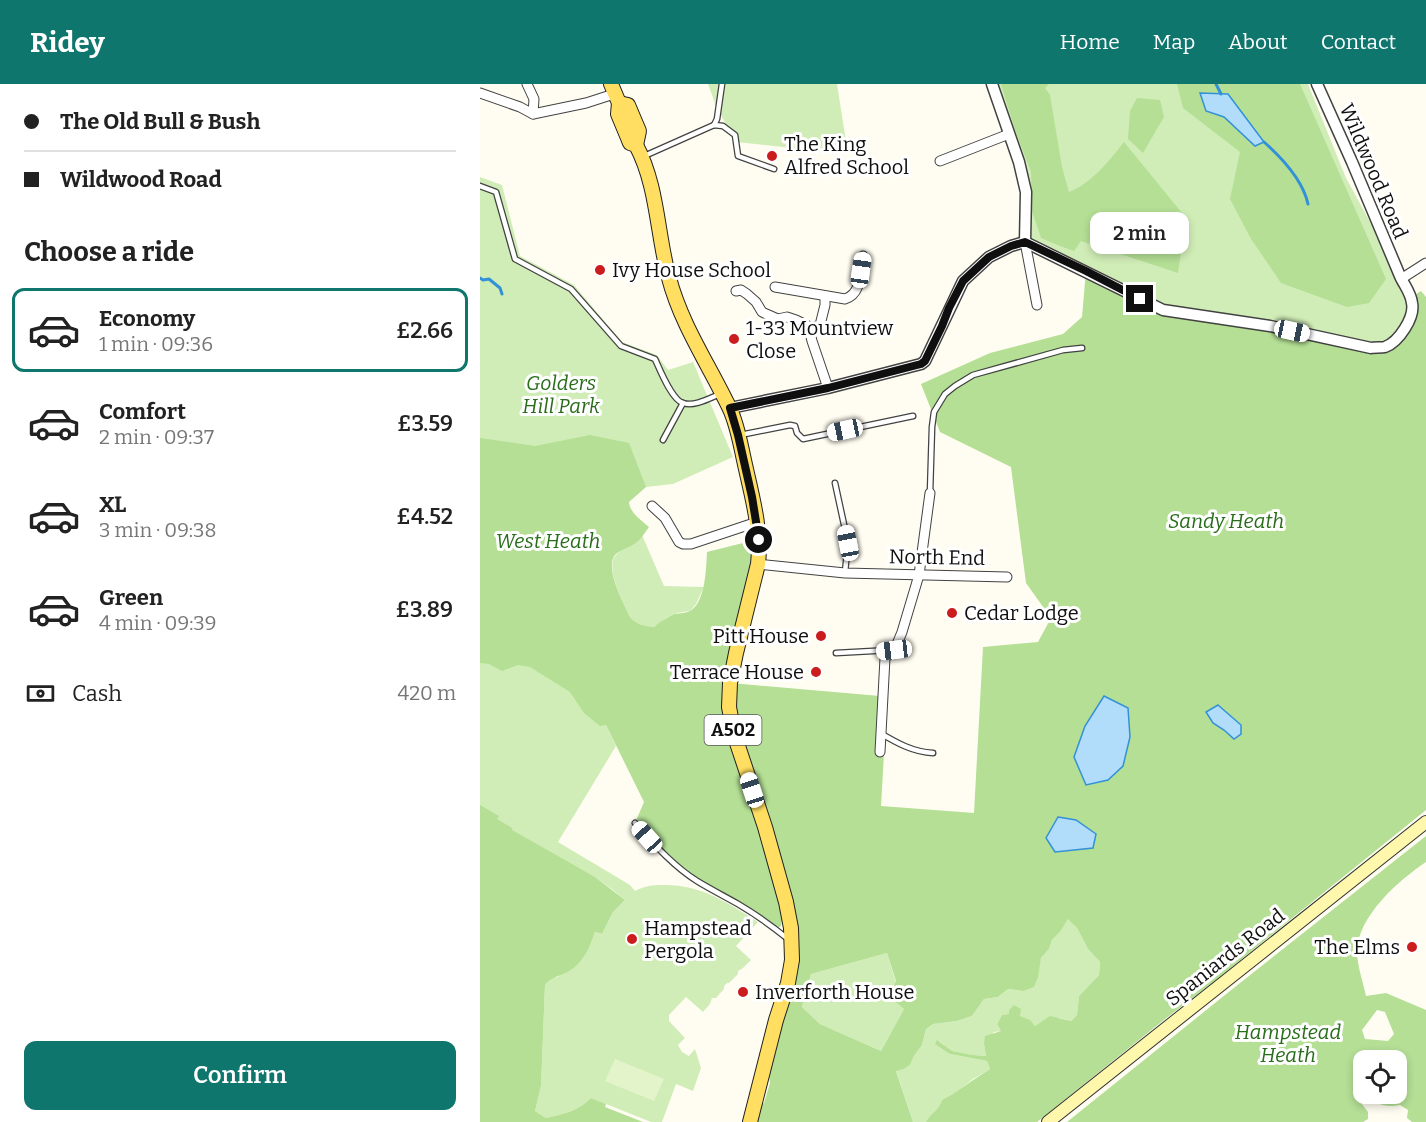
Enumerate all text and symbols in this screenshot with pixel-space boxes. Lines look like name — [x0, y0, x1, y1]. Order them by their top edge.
text: Ridey — [30, 26, 105, 59]
text: Home — [1060, 29, 1120, 55]
text: Map — [1153, 29, 1195, 55]
text: About — [1228, 29, 1288, 55]
text: Contact — [1321, 29, 1396, 55]
street label: Wildwood Road — [1335, 100, 1413, 242]
text: The Old Bull & Bush — [60, 108, 260, 135]
place label: The King Alfred School — [784, 132, 909, 179]
marker: The King Alfred School — [765, 149, 779, 163]
text: Wildwood Road — [60, 166, 222, 193]
callout: 2 min — [1090, 212, 1190, 254]
text: 2 min — [1113, 221, 1166, 245]
text: Choose a ride — [24, 236, 194, 268]
car — [850, 251, 872, 289]
place label: Ivy House School — [612, 258, 771, 282]
marker: Ivy House School — [593, 263, 607, 277]
route end — [1126, 285, 1153, 312]
icon: car — [27, 303, 81, 357]
text: Economy — [99, 305, 195, 332]
place label: 1-33 Mountview Close — [746, 316, 894, 363]
text: £2.66 — [396, 317, 453, 344]
car — [1273, 318, 1311, 344]
text: 1 min · 09:36 — [99, 332, 213, 356]
marker: 1-33 Mountview Close — [727, 332, 741, 346]
park label: Golders Hill Park — [522, 371, 600, 418]
icon: car — [27, 396, 81, 450]
text: Comfort — [99, 398, 186, 425]
text: £3.59 — [397, 410, 453, 437]
car — [826, 417, 864, 443]
text: 2 min · 09:37 — [99, 425, 214, 449]
icon: car — [27, 489, 81, 543]
text: XL — [99, 491, 126, 518]
text: £4.52 — [396, 503, 453, 530]
park label: Sandy Heath — [1168, 509, 1284, 533]
text: 3 min · 09:38 — [99, 518, 217, 542]
car — [836, 524, 860, 562]
route start — [745, 526, 772, 553]
park label: West Heath — [496, 529, 600, 553]
street label: North End — [889, 544, 985, 570]
icon: car — [27, 582, 81, 636]
text: Green — [99, 584, 163, 611]
text: £3.89 — [395, 596, 453, 623]
place label: Cedar Lodge — [964, 601, 1079, 625]
marker: Cedar Lodge — [945, 606, 959, 620]
text: 4 min · 09:39 — [99, 611, 216, 635]
place label: Pitt House — [713, 624, 809, 648]
marker: Pitt House — [814, 629, 828, 643]
car — [875, 639, 913, 661]
place label: Terrace House — [670, 660, 804, 684]
marker: Terrace House — [809, 665, 823, 679]
icon: cash — [24, 677, 57, 710]
text: Cash — [72, 680, 122, 707]
text: 420 m — [398, 681, 456, 705]
road number: A502 — [704, 715, 762, 745]
car — [738, 770, 766, 810]
car — [628, 818, 666, 856]
street label: Spaniards Road — [1161, 903, 1289, 1011]
place label: Hampstead Pergola — [644, 916, 752, 963]
marker: Hampstead Pergola — [625, 932, 639, 946]
place label: The Elms — [1314, 935, 1400, 959]
marker: The Elms — [1405, 940, 1419, 954]
place label: Inverforth House — [755, 980, 914, 1004]
marker: Inverforth House — [736, 985, 750, 999]
park label: Hampstead Heath — [1235, 1020, 1341, 1067]
button: Confirm — [24, 1041, 456, 1110]
map controls — [1353, 1050, 1407, 1104]
button: locate — [1353, 1050, 1407, 1104]

